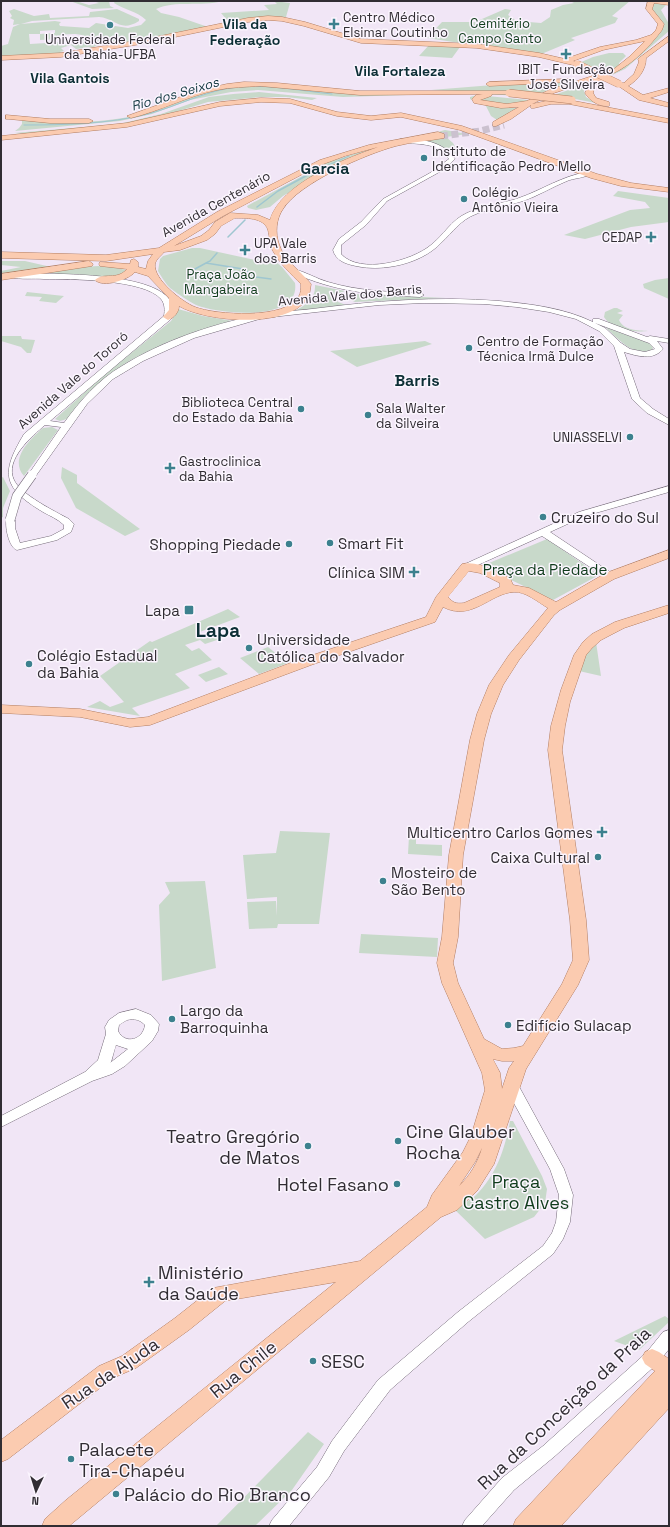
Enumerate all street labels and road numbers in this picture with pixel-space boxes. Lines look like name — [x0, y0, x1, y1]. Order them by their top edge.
street label: Avenida Centenário — [159, 167, 273, 241]
street label: Avenida Vale dos Barris — [277, 280, 423, 310]
street label: Avenida Vale do Tororó — [14, 327, 132, 433]
street label: Rua da Conceição da Praia — [472, 1321, 656, 1495]
street label: Rua da Ajuda — [57, 1332, 163, 1414]
street label: Rua Chile — [205, 1335, 281, 1403]

